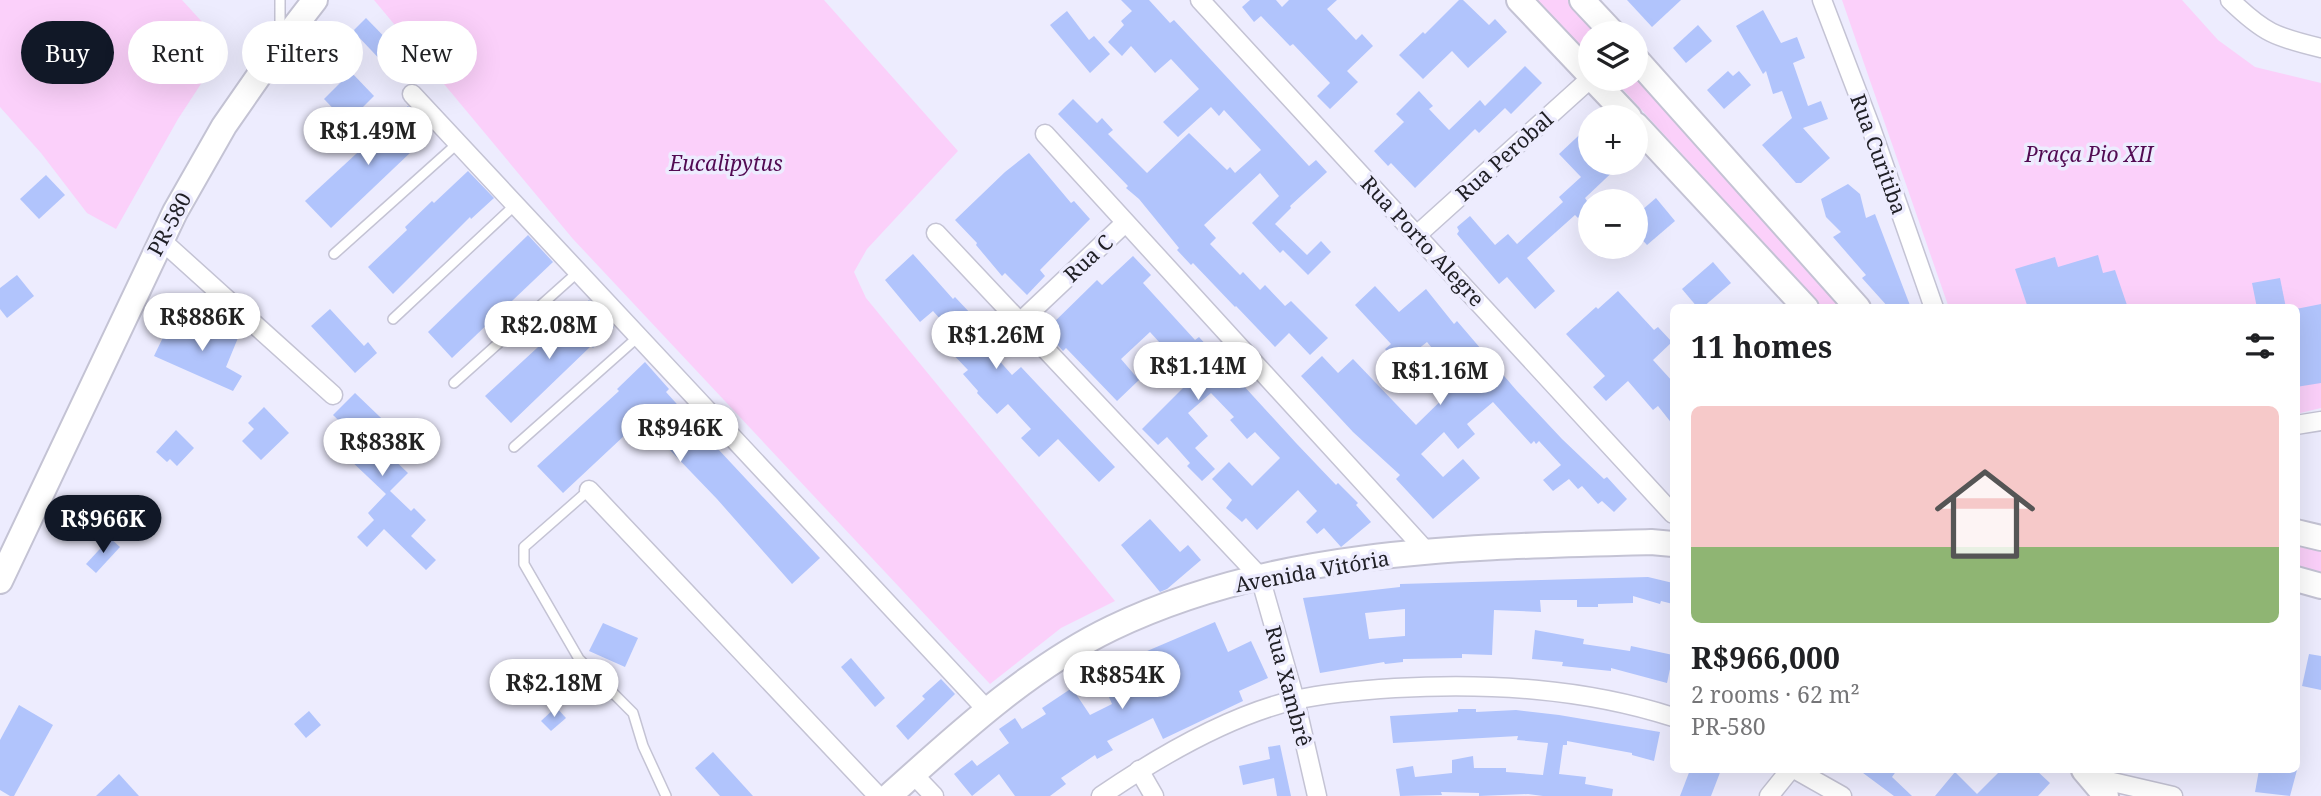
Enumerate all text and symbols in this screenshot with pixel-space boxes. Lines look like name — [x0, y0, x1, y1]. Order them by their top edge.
chip: Buy — [21, 21, 114, 84]
chip: Rent — [128, 21, 228, 84]
chip: Filters — [242, 21, 363, 84]
chip: New — [377, 21, 477, 84]
map controls — [1578, 21, 1648, 259]
button: layers — [1578, 21, 1648, 91]
street label: Rua Curitiba — [1844, 90, 1914, 218]
street label: Rua Perobal — [1449, 105, 1559, 207]
button: + — [1578, 105, 1648, 175]
pin: R$1.49M — [303, 108, 433, 167]
text: R$1.49M — [319, 114, 417, 146]
park label: Praça Pio XII — [2024, 140, 2155, 168]
park label: Eucalipytus — [668, 149, 783, 177]
street label: Rua Porto Alegre — [1355, 170, 1491, 312]
street label: PR-580 — [141, 187, 197, 261]
button: − — [1578, 189, 1648, 259]
street label: Rua C — [1057, 228, 1119, 288]
pin: R$886K — [145, 294, 259, 353]
text: R$886K — [159, 300, 245, 332]
pin: R$2.08M — [484, 302, 614, 361]
text: R$2.08M — [500, 308, 598, 340]
pin: R$1.26M — [931, 312, 1061, 371]
text: R$1.26M — [947, 318, 1045, 350]
text: 11 homes — [1691, 326, 1832, 367]
icon: filters — [2241, 327, 2279, 365]
pin: R$1.14M — [1133, 342, 1263, 402]
pin: R$1.16M — [1375, 348, 1505, 407]
text: R$1.14M — [1149, 349, 1247, 381]
text: R$1.16M — [1391, 354, 1489, 386]
pin: R$946K — [623, 405, 737, 464]
text: R$946K — [637, 411, 723, 443]
pin: R$838K — [325, 419, 439, 478]
text: R$838K — [339, 425, 425, 457]
icon: home — [1922, 451, 2048, 577]
pin: R$966K — [46, 496, 160, 555]
text: R$966K — [60, 502, 146, 534]
street label: Avenida Vitória — [1233, 544, 1391, 598]
street label: Rua Xambrê — [1259, 623, 1319, 749]
text: R$966,000 — [1691, 637, 1840, 678]
pin: R$854K — [1065, 652, 1179, 711]
text: R$854K — [1079, 658, 1165, 690]
pin: R$2.18M — [489, 660, 619, 719]
text: R$2.18M — [505, 666, 603, 698]
text: 2 rooms · 62 m² — [1691, 678, 1860, 710]
text: PR-580 — [1691, 710, 1766, 742]

